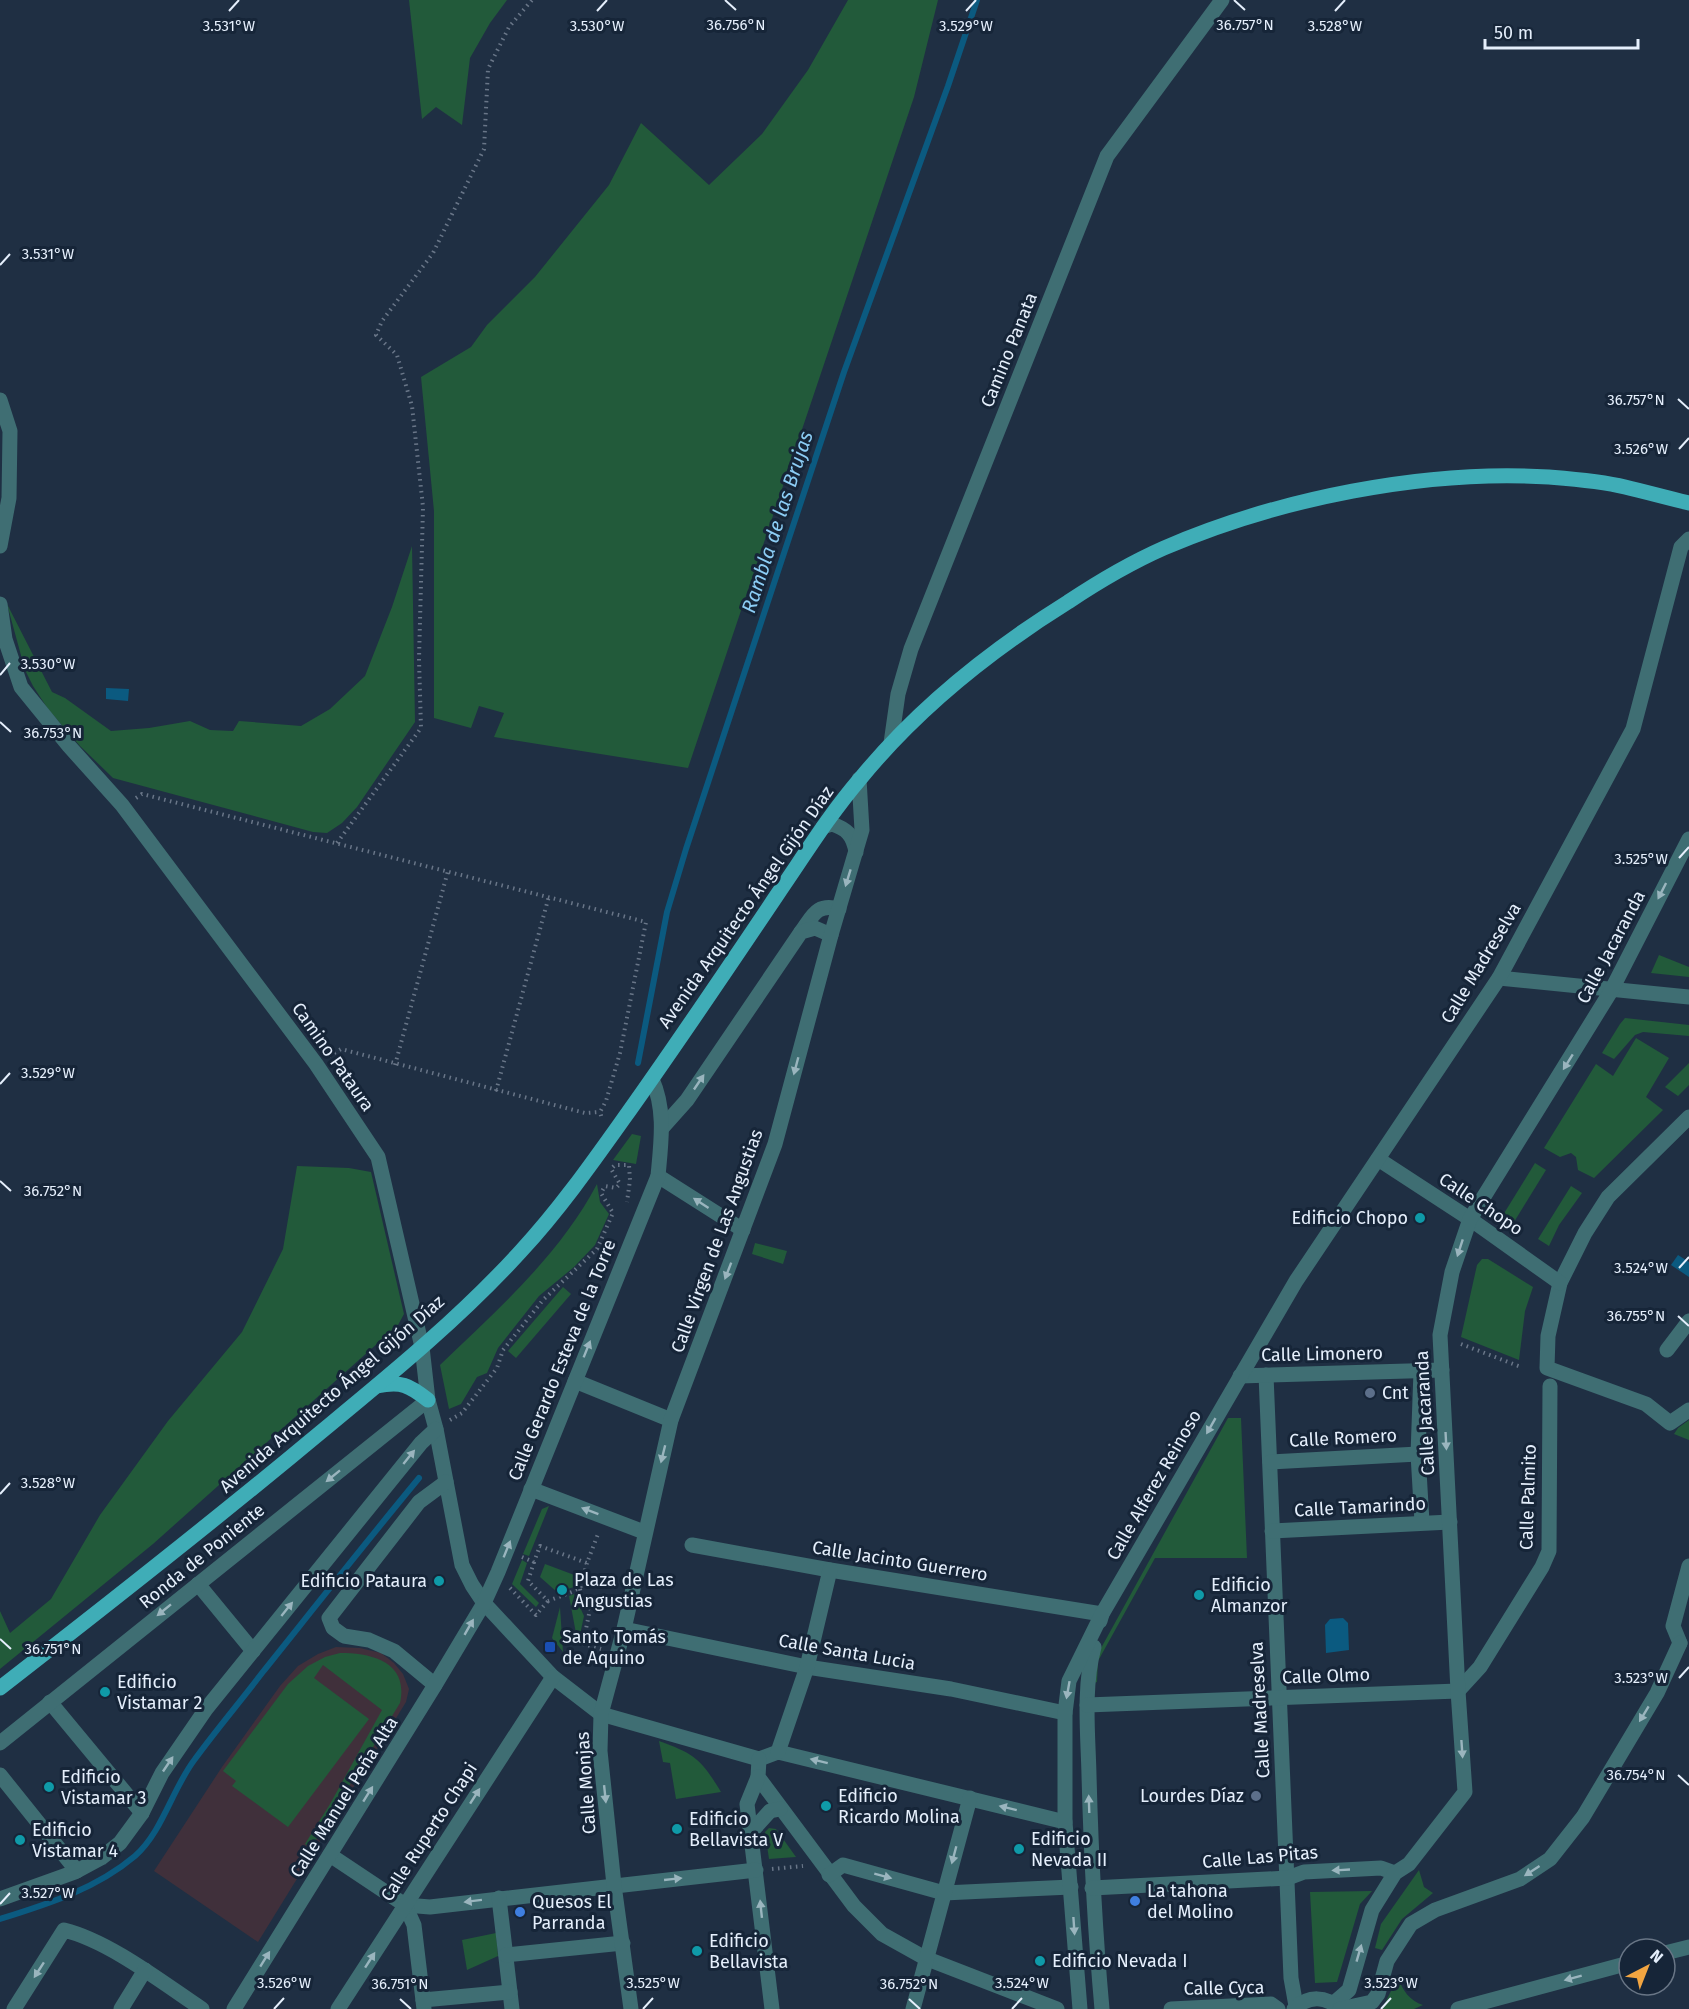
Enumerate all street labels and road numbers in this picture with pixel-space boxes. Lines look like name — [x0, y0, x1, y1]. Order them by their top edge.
street label: Camino Panata — [976, 289, 1042, 411]
street label: Avenida Arquitecto Ángel Gijón Díaz — [653, 781, 838, 1032]
street label: Calle Jacaranda — [1572, 887, 1650, 1007]
street label: Calle Madreselva — [1436, 899, 1526, 1027]
street label: Camino Pataura — [287, 998, 379, 1116]
street label: Calle Virgen de Las Angustias — [666, 1126, 768, 1356]
street label: Calle Chopo — [1435, 1168, 1527, 1240]
street label: Calle Gerardo Esteva de la Torre — [503, 1236, 621, 1484]
street label: Avenida Arquitecto Ángel Gijón Díaz — [215, 1290, 449, 1498]
street label: Calle Limonero — [1261, 1342, 1383, 1366]
street label: Calle Jacaranda — [1411, 1350, 1439, 1476]
street label: Calle Alferez Reinoso — [1102, 1406, 1206, 1564]
street label: Calle Romero — [1289, 1424, 1397, 1452]
street label: Calle Palmito — [1515, 1444, 1541, 1550]
street label: Calle Tamarindo — [1294, 1493, 1426, 1521]
street label: Ronda de Poniente — [135, 1499, 269, 1613]
street label: Calle Jacinto Guerrero — [811, 1536, 989, 1586]
street label: Calle Santa Lucia — [777, 1629, 917, 1675]
street label: Calle Madreselva — [1245, 1641, 1275, 1779]
street label: Calle Olmo — [1282, 1663, 1370, 1689]
street label: Calle Manuel Peña Alta — [285, 1712, 403, 1882]
street label: Calle Monjas — [571, 1731, 601, 1835]
street label: Calle Ruperto Chapi — [376, 1759, 482, 1905]
street label: Calle Las Pitas — [1201, 1841, 1319, 1873]
street label: Calle Cyca — [1183, 1976, 1265, 2000]

